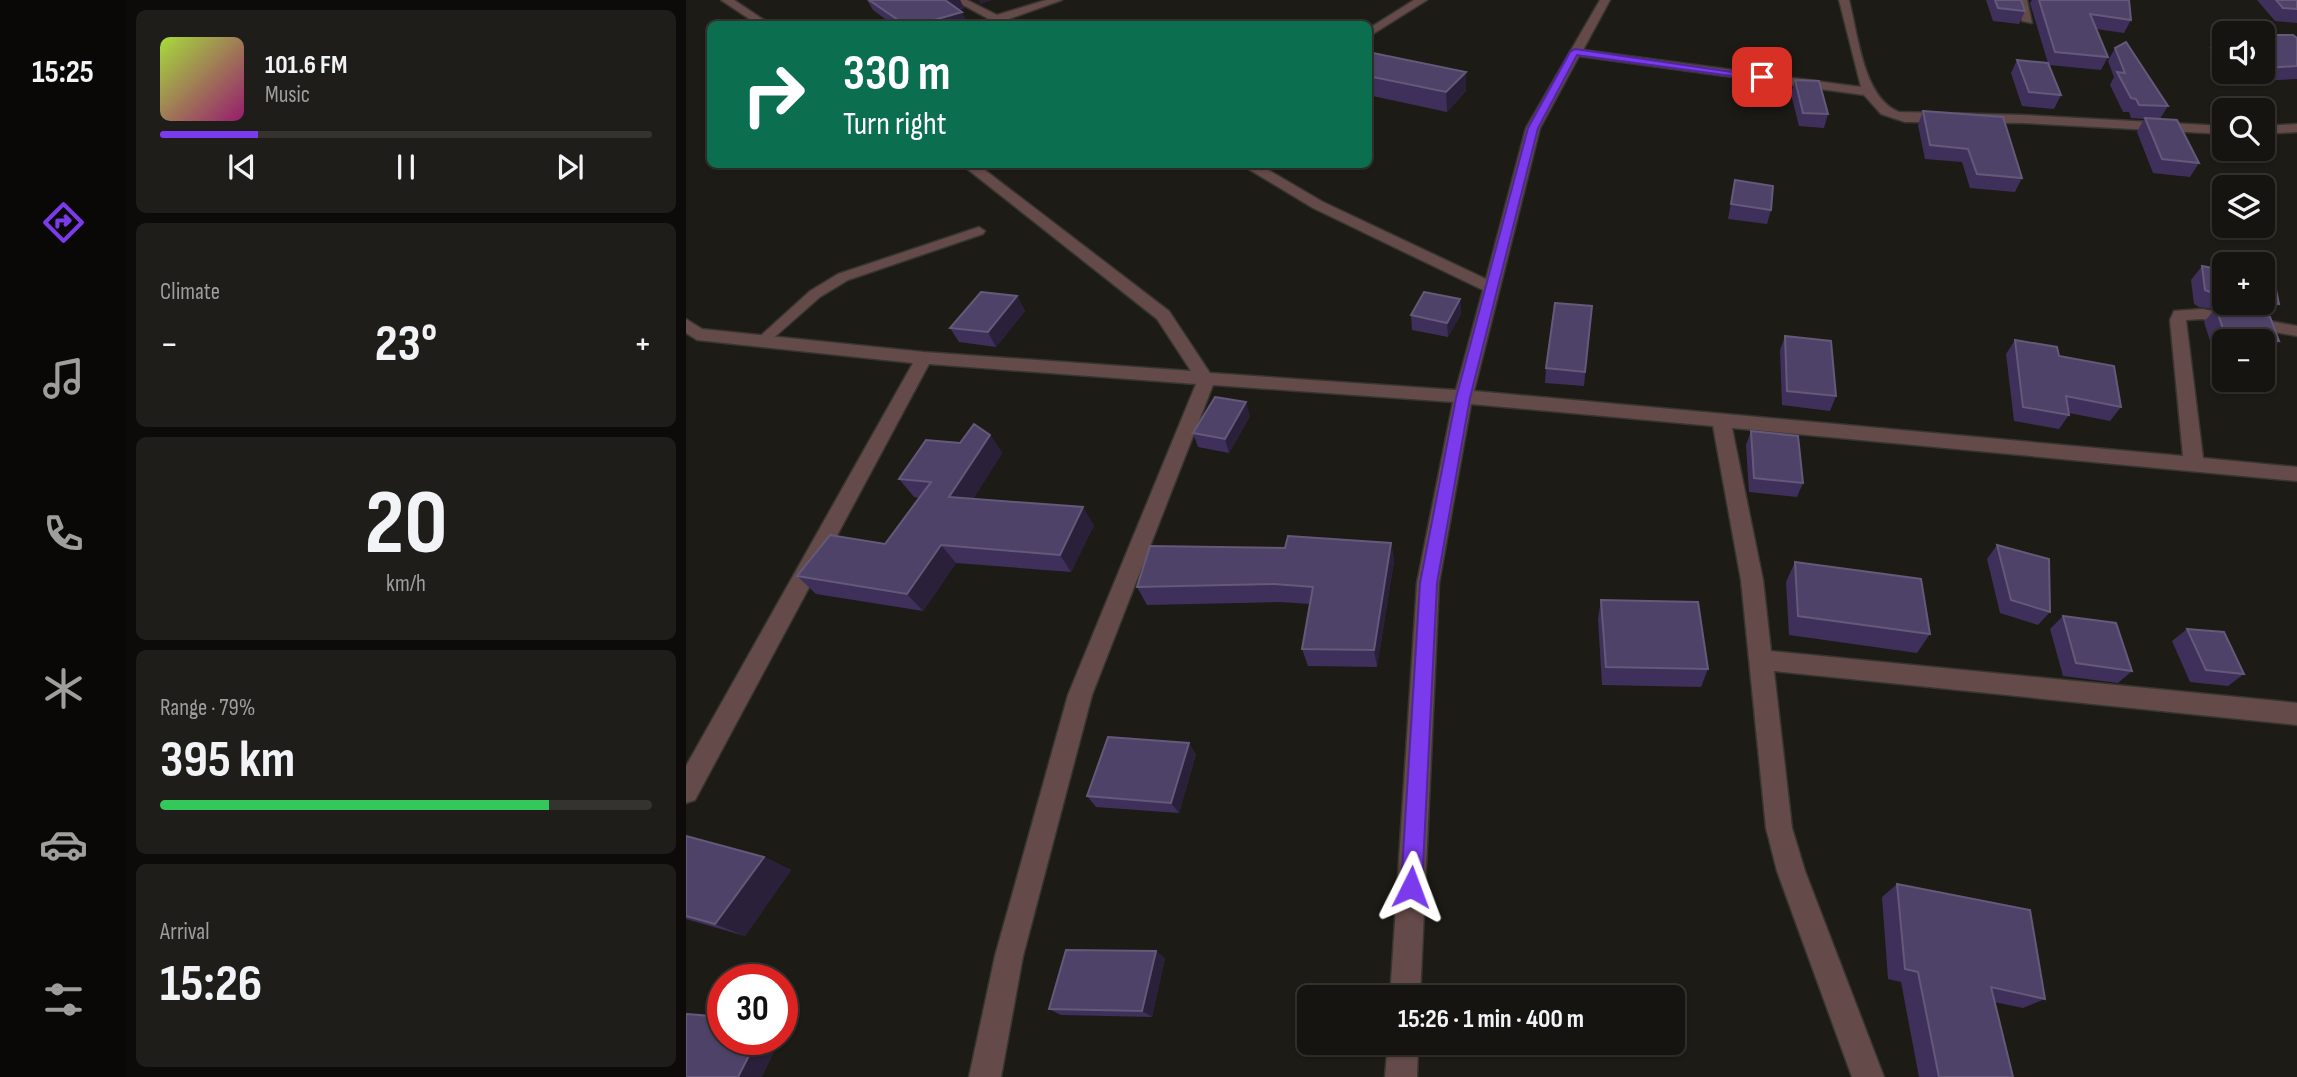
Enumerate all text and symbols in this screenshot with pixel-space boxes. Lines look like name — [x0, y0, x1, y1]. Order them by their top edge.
map controls — [2212, 21, 2275, 392]
button: sound — [2212, 21, 2275, 84]
text: 330 m — [843, 45, 950, 104]
pin — [1732, 47, 1792, 107]
icon: right — [728, 49, 819, 140]
text: 101.6 FM — [265, 50, 347, 81]
text: 15:25 — [32, 53, 94, 92]
icon: arrive — [1743, 58, 1781, 96]
text: Music — [265, 81, 310, 109]
button: search — [2212, 98, 2275, 161]
text: Turn right — [843, 105, 947, 144]
icon: previous — [223, 148, 261, 186]
icon: pause — [387, 148, 425, 186]
icon: next — [551, 148, 589, 186]
button: layers — [2212, 175, 2275, 238]
icon: directions — [39, 198, 88, 247]
button: + — [2212, 252, 2275, 315]
text: Climate — [160, 278, 220, 306]
text: 23° — [375, 313, 437, 376]
text: − — [160, 322, 179, 367]
text: + — [633, 322, 652, 367]
button: − — [2212, 329, 2275, 392]
icon: music — [39, 354, 88, 403]
text: 20 — [364, 470, 448, 579]
icon: phone — [39, 509, 88, 558]
text: km/h — [386, 570, 426, 598]
icon: climate — [39, 664, 88, 713]
text: Range · 79% — [160, 694, 255, 722]
text: 395 km — [160, 729, 295, 792]
icon: car — [39, 820, 88, 869]
position arrow — [1374, 850, 1448, 924]
text: Arrival — [160, 918, 209, 946]
text: 15:26 — [160, 953, 262, 1016]
speed limit sign: 30 — [707, 964, 798, 1055]
icon: filters — [39, 975, 88, 1024]
text: 15:26 · 1 min · 400 m — [1398, 1004, 1584, 1035]

